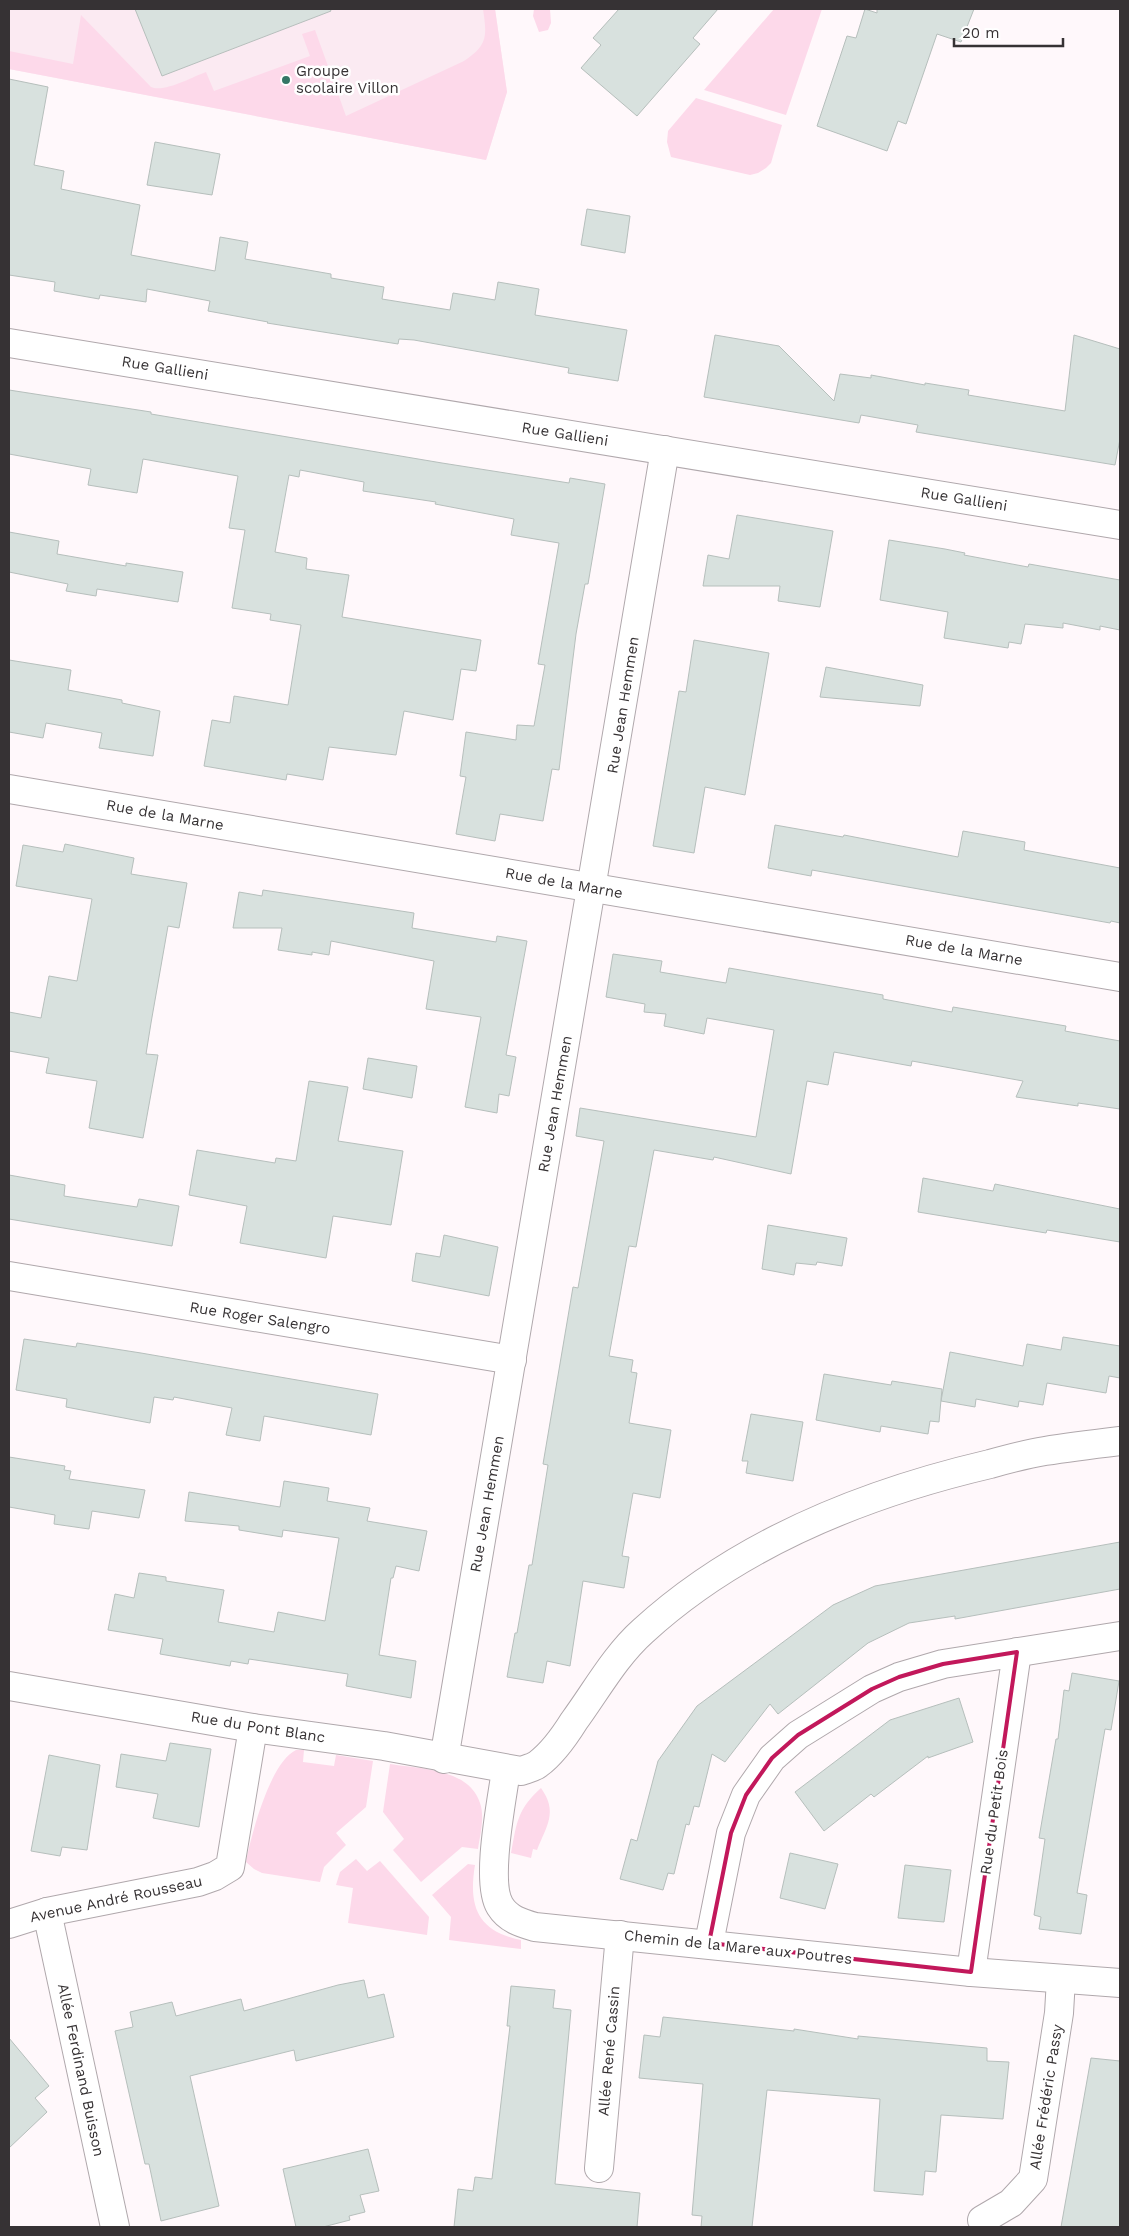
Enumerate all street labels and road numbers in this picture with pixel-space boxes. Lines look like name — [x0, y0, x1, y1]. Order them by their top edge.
street label: Rue Gallieni — [120, 352, 210, 384]
street label: Rue Gallieni — [520, 418, 610, 450]
street label: Rue Gallieni — [919, 483, 1009, 515]
street label: Rue Jean Hemmen — [603, 635, 643, 775]
street label: Rue de la Marne — [105, 796, 225, 834]
street label: Rue de la Marne — [504, 864, 624, 902]
street label: Rue de la Marne — [904, 931, 1024, 969]
street label: Rue Jean Hemmen — [534, 1034, 576, 1174]
street label: Rue Roger Salengro — [188, 1298, 332, 1338]
street label: Rue Jean Hemmen — [466, 1434, 508, 1574]
street label: Rue du Pont Blanc — [190, 1707, 326, 1747]
street label: Rue du Petit Bois — [976, 1748, 1012, 1876]
street label: Avenue André Rousseau — [28, 1872, 204, 1926]
street label: Chemin de la Mare aux Poutres — [623, 1926, 853, 1968]
street label: Allée Ferdinand Buisson — [54, 1982, 108, 2158]
street label: Allée René Cassin — [594, 1985, 624, 2117]
street label: Allée Frédéric Passy — [1026, 2023, 1066, 2171]

